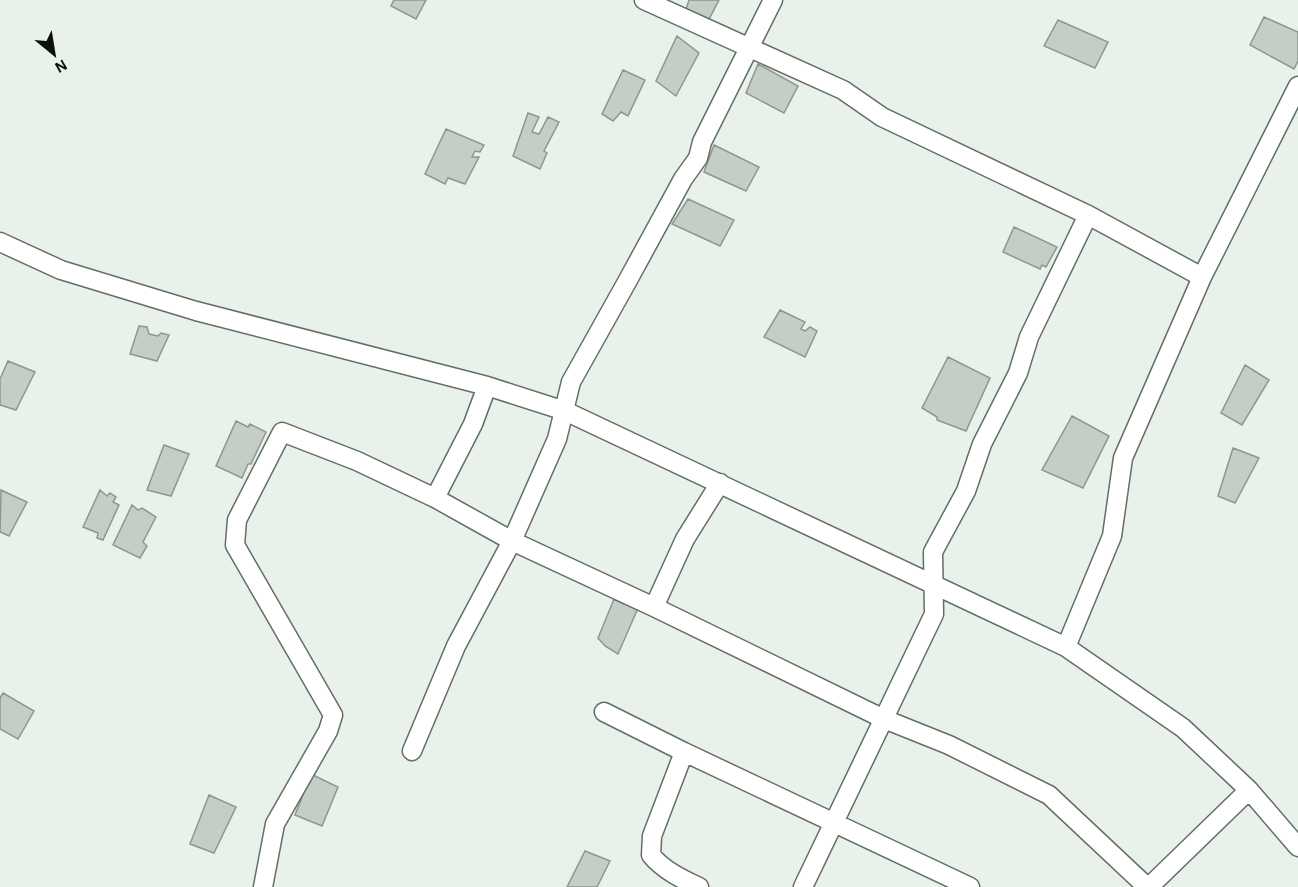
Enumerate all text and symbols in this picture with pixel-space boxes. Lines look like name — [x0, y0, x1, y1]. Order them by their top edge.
north arrow — [24, 24, 84, 84]
text: N — [52, 56, 70, 76]

